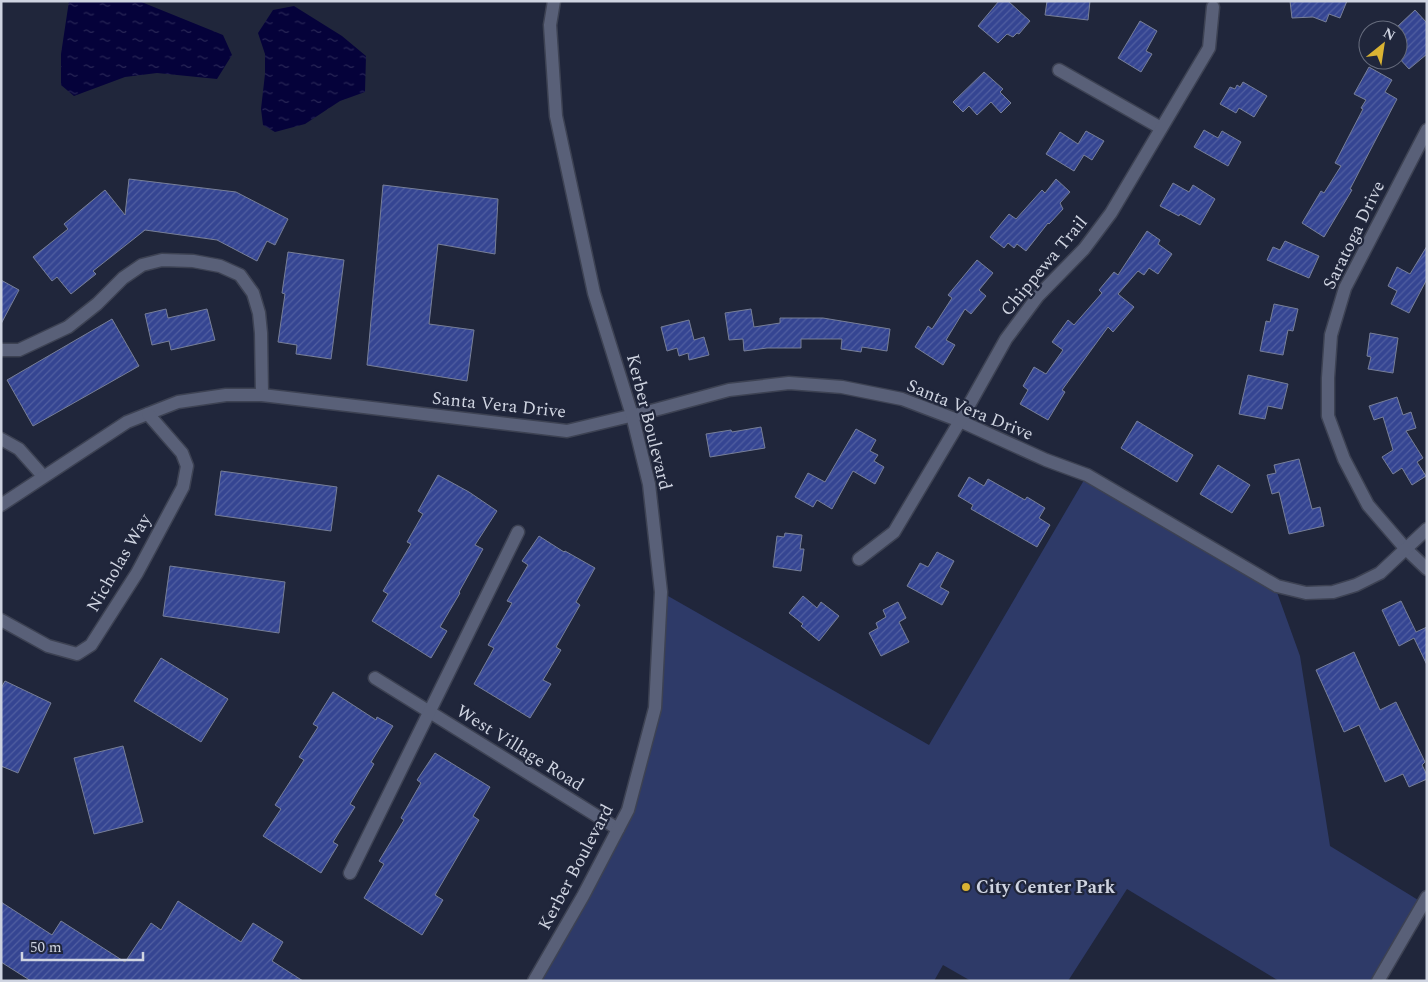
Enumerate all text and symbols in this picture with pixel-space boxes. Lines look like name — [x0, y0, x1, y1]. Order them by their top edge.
north arrow — [1358, 20, 1408, 70]
text: N — [1379, 22, 1399, 46]
street label: Saratoga Drive — [1316, 176, 1392, 294]
street label: Chippewa Trail — [994, 210, 1094, 322]
street label: Kerber Boulevard — [619, 351, 679, 493]
street label: Santa Vera Drive — [902, 372, 1038, 448]
street label: Santa Vera Drive — [431, 385, 567, 425]
street label: Nicholas Way — [80, 508, 159, 617]
street label: West Village Road — [451, 698, 589, 798]
street label: Kerber Boulevard — [531, 799, 621, 935]
place label: City Center Park — [976, 874, 1116, 901]
marker: City Center Park — [960, 881, 972, 893]
scale bar — [22, 930, 144, 962]
text: 50 m — [30, 936, 62, 959]

